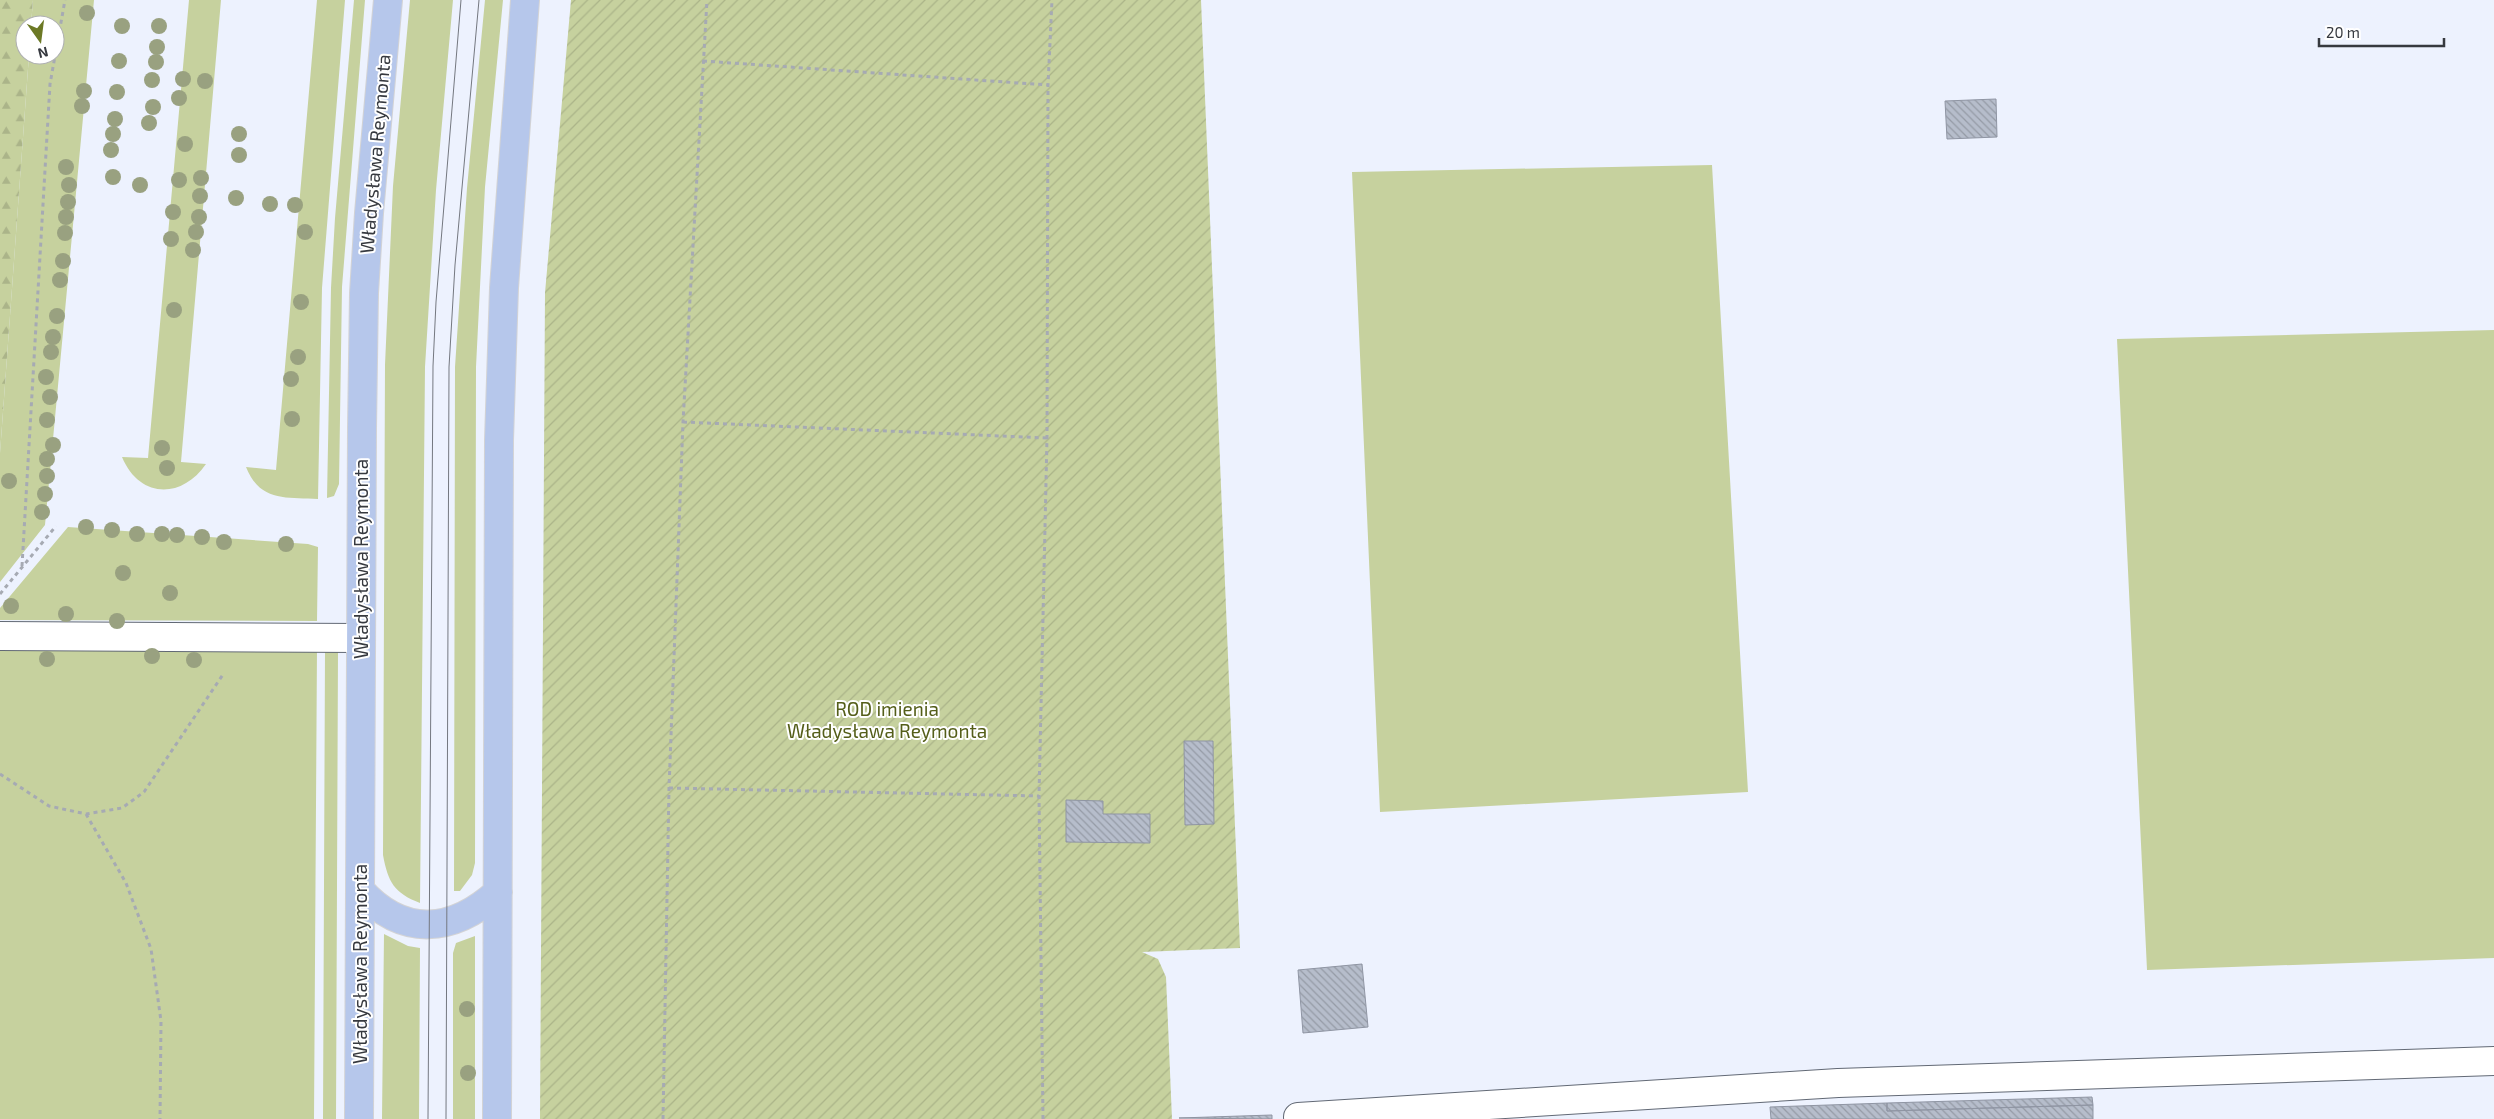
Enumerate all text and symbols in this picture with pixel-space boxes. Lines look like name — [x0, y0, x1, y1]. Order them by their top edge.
north arrow — [15, 15, 65, 65]
scale bar — [2319, 15, 2444, 47]
text: 20 m — [2326, 23, 2360, 41]
text: N — [36, 44, 50, 63]
street label: Władysława Reymonta — [354, 53, 395, 255]
street label: Władysława Reymonta — [349, 459, 372, 659]
park label: ROD imienia Władysława Reymonta — [787, 697, 987, 742]
street label: Władysława Reymonta — [348, 864, 371, 1064]

